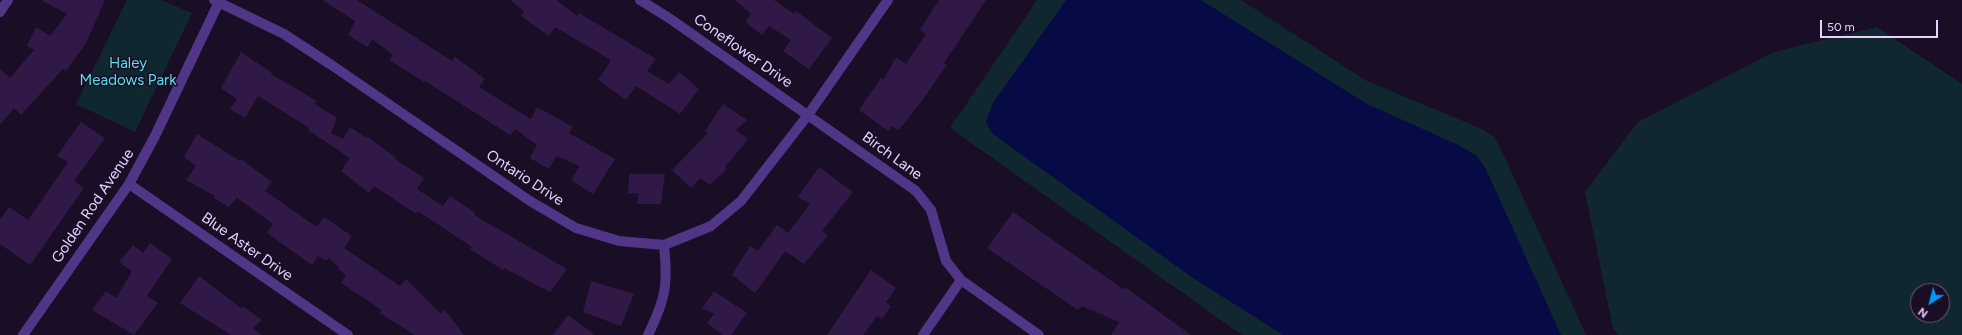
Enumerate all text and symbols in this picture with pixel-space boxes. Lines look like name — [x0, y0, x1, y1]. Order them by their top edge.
street label: Coneflower Drive — [690, 10, 796, 92]
scale bar — [1822, 12, 1940, 38]
text: 50 m — [1827, 20, 1855, 34]
park label: Haley Meadows Park — [80, 55, 176, 90]
street label: Birch Lane — [858, 128, 926, 184]
street label: Golden Rod Avenue — [48, 146, 138, 266]
street label: Ontario Drive — [483, 146, 567, 210]
street label: Blue Aster Drive — [198, 209, 296, 285]
north arrow — [1910, 283, 1950, 323]
text: N — [1916, 305, 1931, 320]

